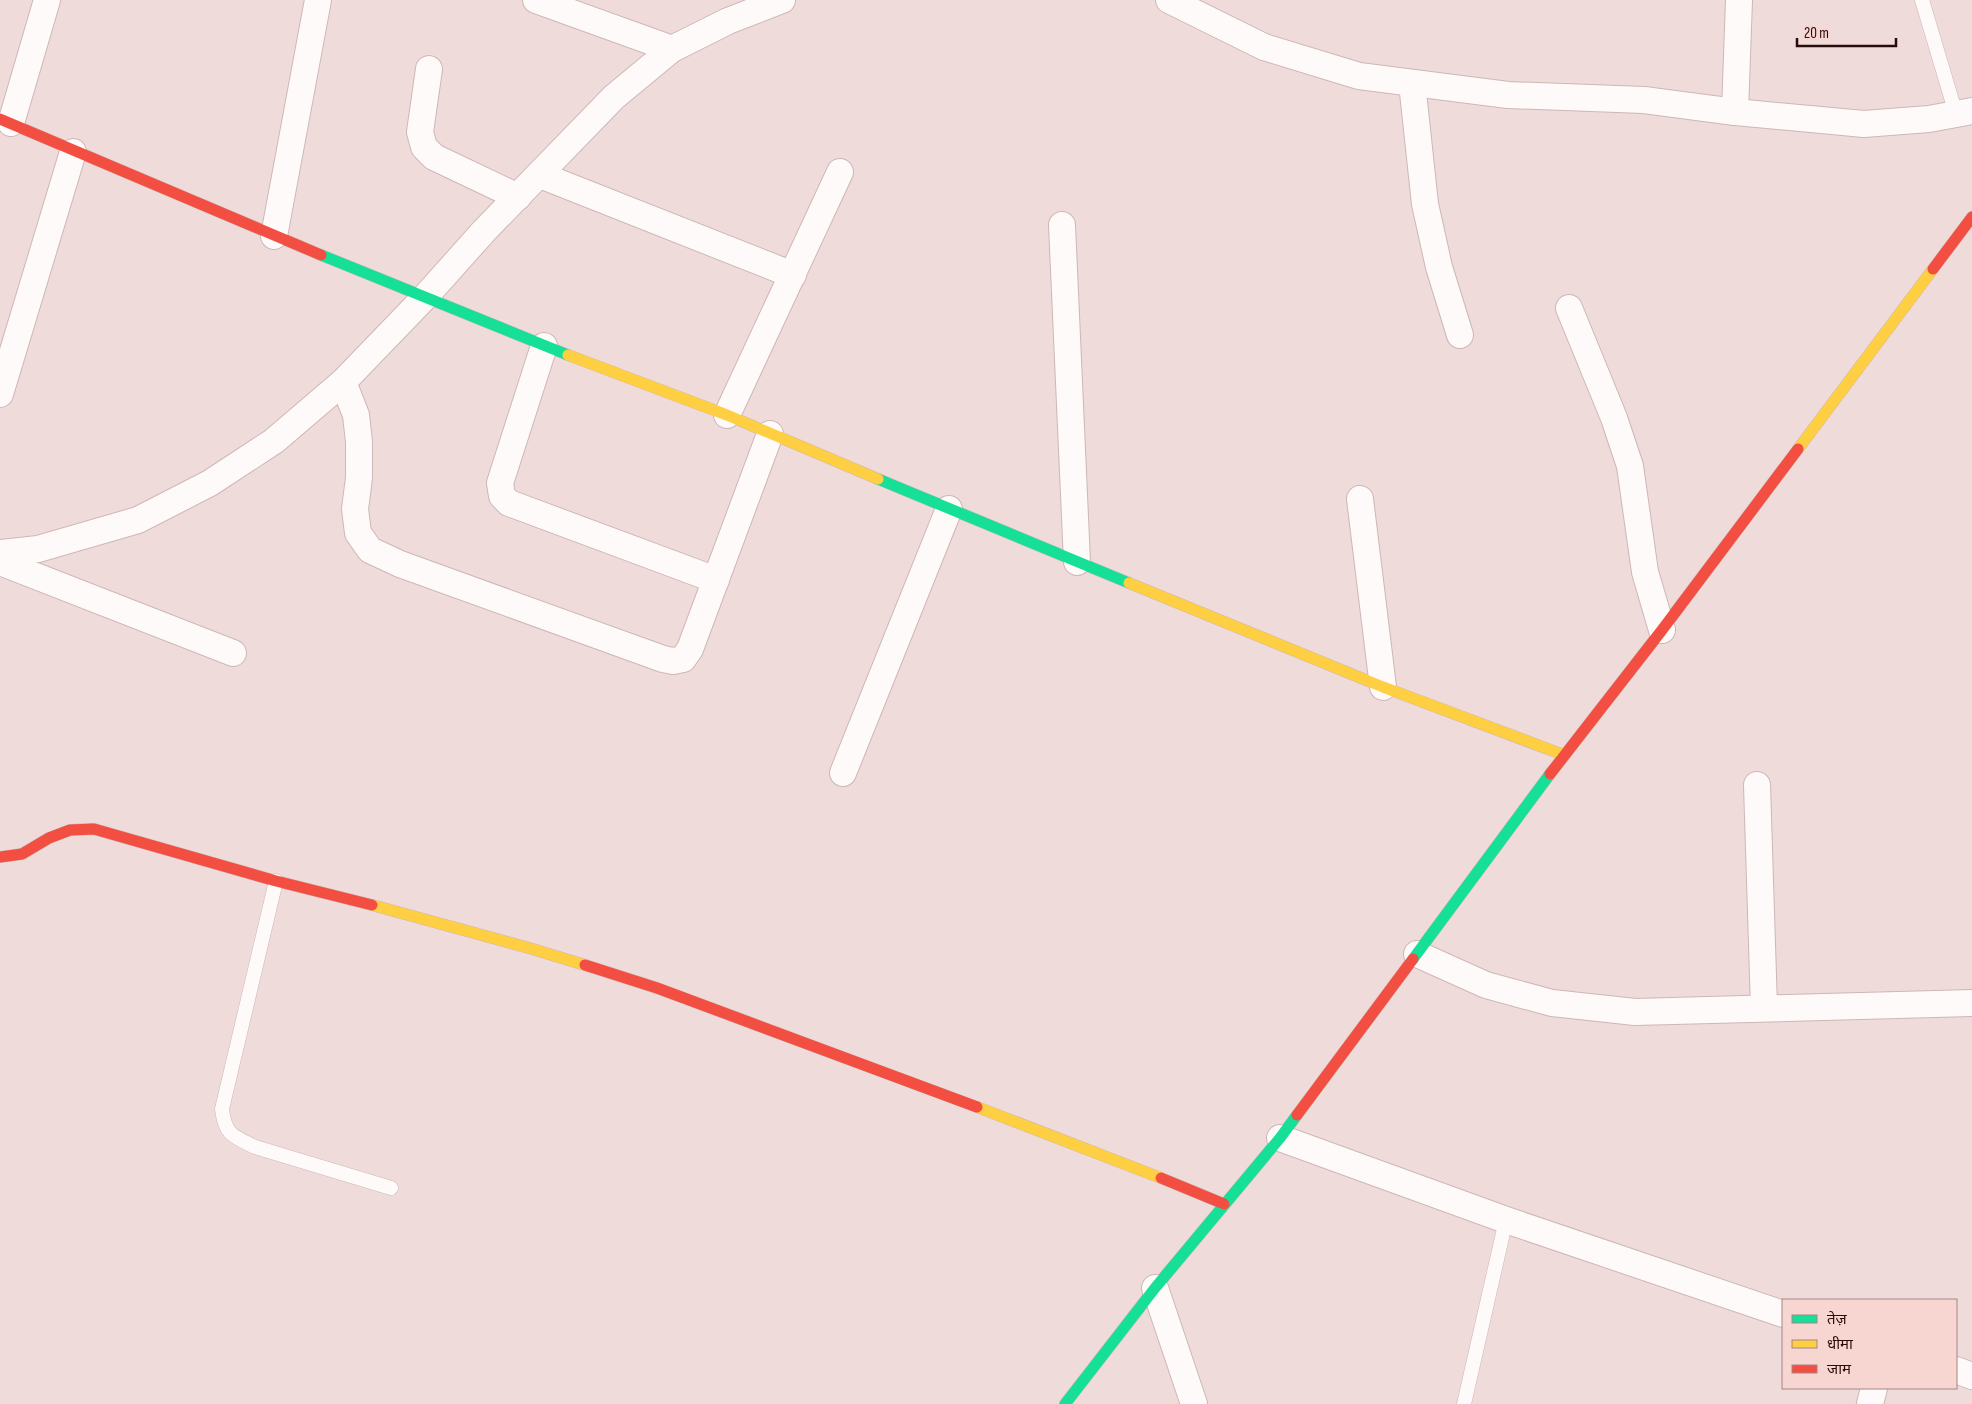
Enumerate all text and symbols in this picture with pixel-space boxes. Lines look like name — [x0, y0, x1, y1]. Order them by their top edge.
scale bar — [1797, 15, 1896, 47]
text: 20 m — [1804, 24, 1829, 43]
legend — [1782, 1299, 1957, 1389]
text: तेज़ — [1827, 1310, 1848, 1329]
text: धीमा — [1827, 1335, 1854, 1354]
text: जाम — [1827, 1360, 1852, 1379]

